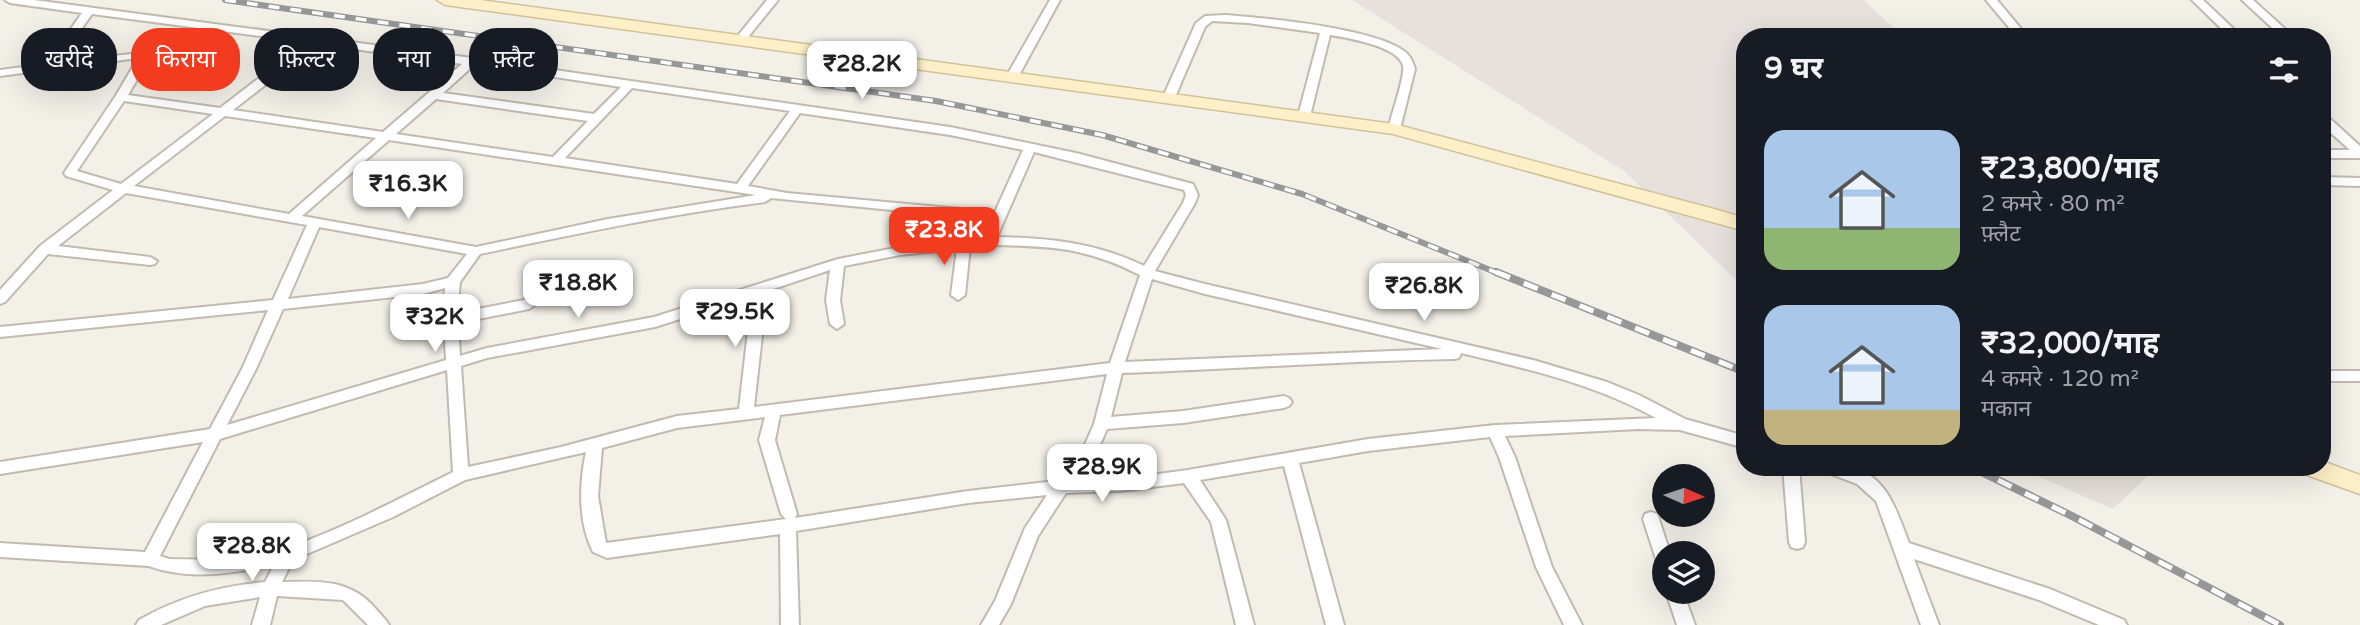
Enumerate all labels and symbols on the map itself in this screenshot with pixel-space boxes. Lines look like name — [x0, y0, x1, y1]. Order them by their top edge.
pin: ₹28.2K — [805, 42, 919, 101]
pin: ₹16.3K — [351, 162, 465, 221]
pin: ₹23.8K — [887, 208, 1001, 267]
pin: ₹18.8K — [521, 260, 635, 320]
pin: ₹26.8K — [1367, 264, 1481, 323]
pin: ₹29.5K — [678, 290, 792, 349]
pin: ₹32K — [394, 294, 476, 354]
pin: ₹28.9K — [1045, 444, 1159, 504]
north arrow — [1652, 464, 1715, 527]
pin: ₹28.8K — [195, 524, 309, 583]

